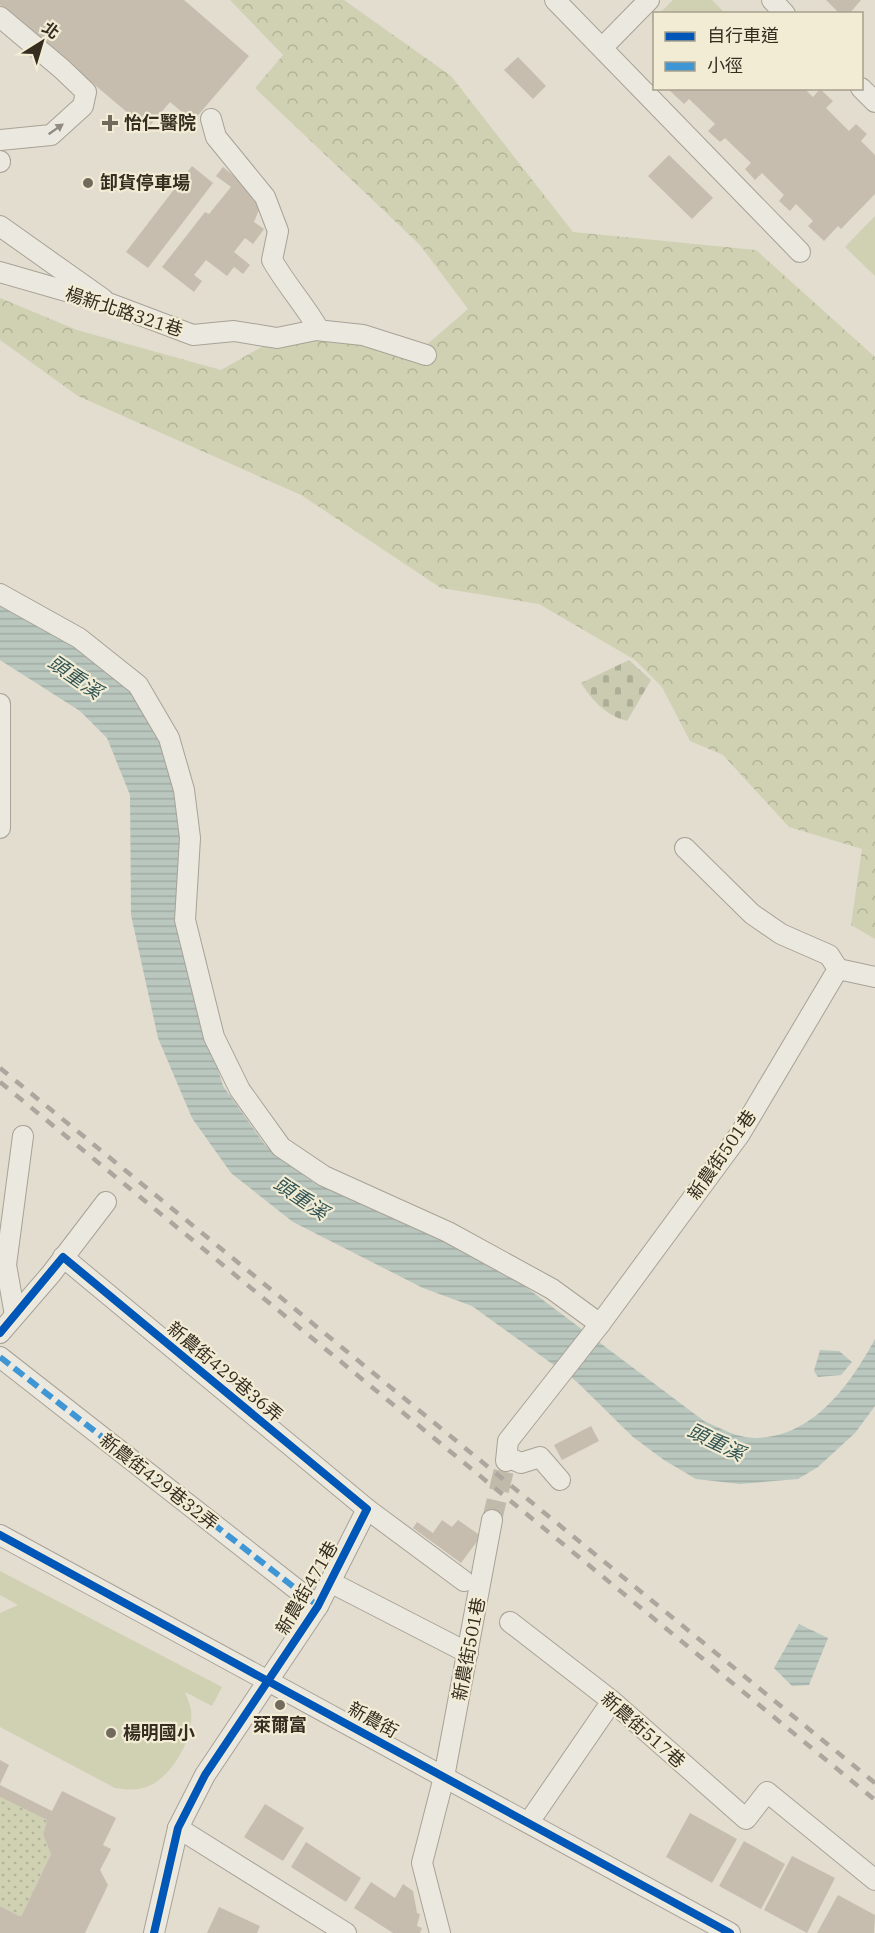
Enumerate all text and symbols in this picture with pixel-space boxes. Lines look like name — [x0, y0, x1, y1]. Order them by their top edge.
north arrow — [12, 12, 72, 72]
legend — [653, 12, 863, 90]
text: 北 — [39, 17, 63, 43]
text: 自行車道 — [707, 24, 779, 47]
text: 小徑 — [707, 54, 743, 77]
place label: 怡仁醫院 — [124, 111, 196, 134]
marker: 怡仁醫院 — [101, 114, 119, 132]
one-way arrow — [48, 124, 65, 135]
place label: 卸貨停車場 — [100, 171, 190, 194]
marker: 卸貨停車場 — [81, 176, 95, 190]
street label: 楊新北路321巷 — [62, 282, 186, 341]
water label: 頭重溪 — [43, 648, 110, 707]
street label: 新農街501巷 — [682, 1105, 761, 1204]
water label: 頭重溪 — [269, 1170, 336, 1227]
street label: 新農街429巷36弄 — [163, 1317, 288, 1427]
water label: 頭重溪 — [683, 1416, 752, 1468]
street label: 新農街429巷32弄 — [95, 1428, 223, 1535]
street label: 新農街471巷 — [271, 1537, 343, 1639]
street label: 新農街501巷 — [447, 1595, 490, 1702]
street label: 新農街517巷 — [596, 1687, 690, 1773]
street label: 新農街 — [344, 1696, 402, 1743]
marker: 萊爾富 — [273, 1698, 287, 1712]
place label: 萊爾富 — [253, 1713, 307, 1736]
place label: 楊明國小 — [123, 1721, 195, 1744]
marker: 楊明國小 — [104, 1726, 118, 1740]

